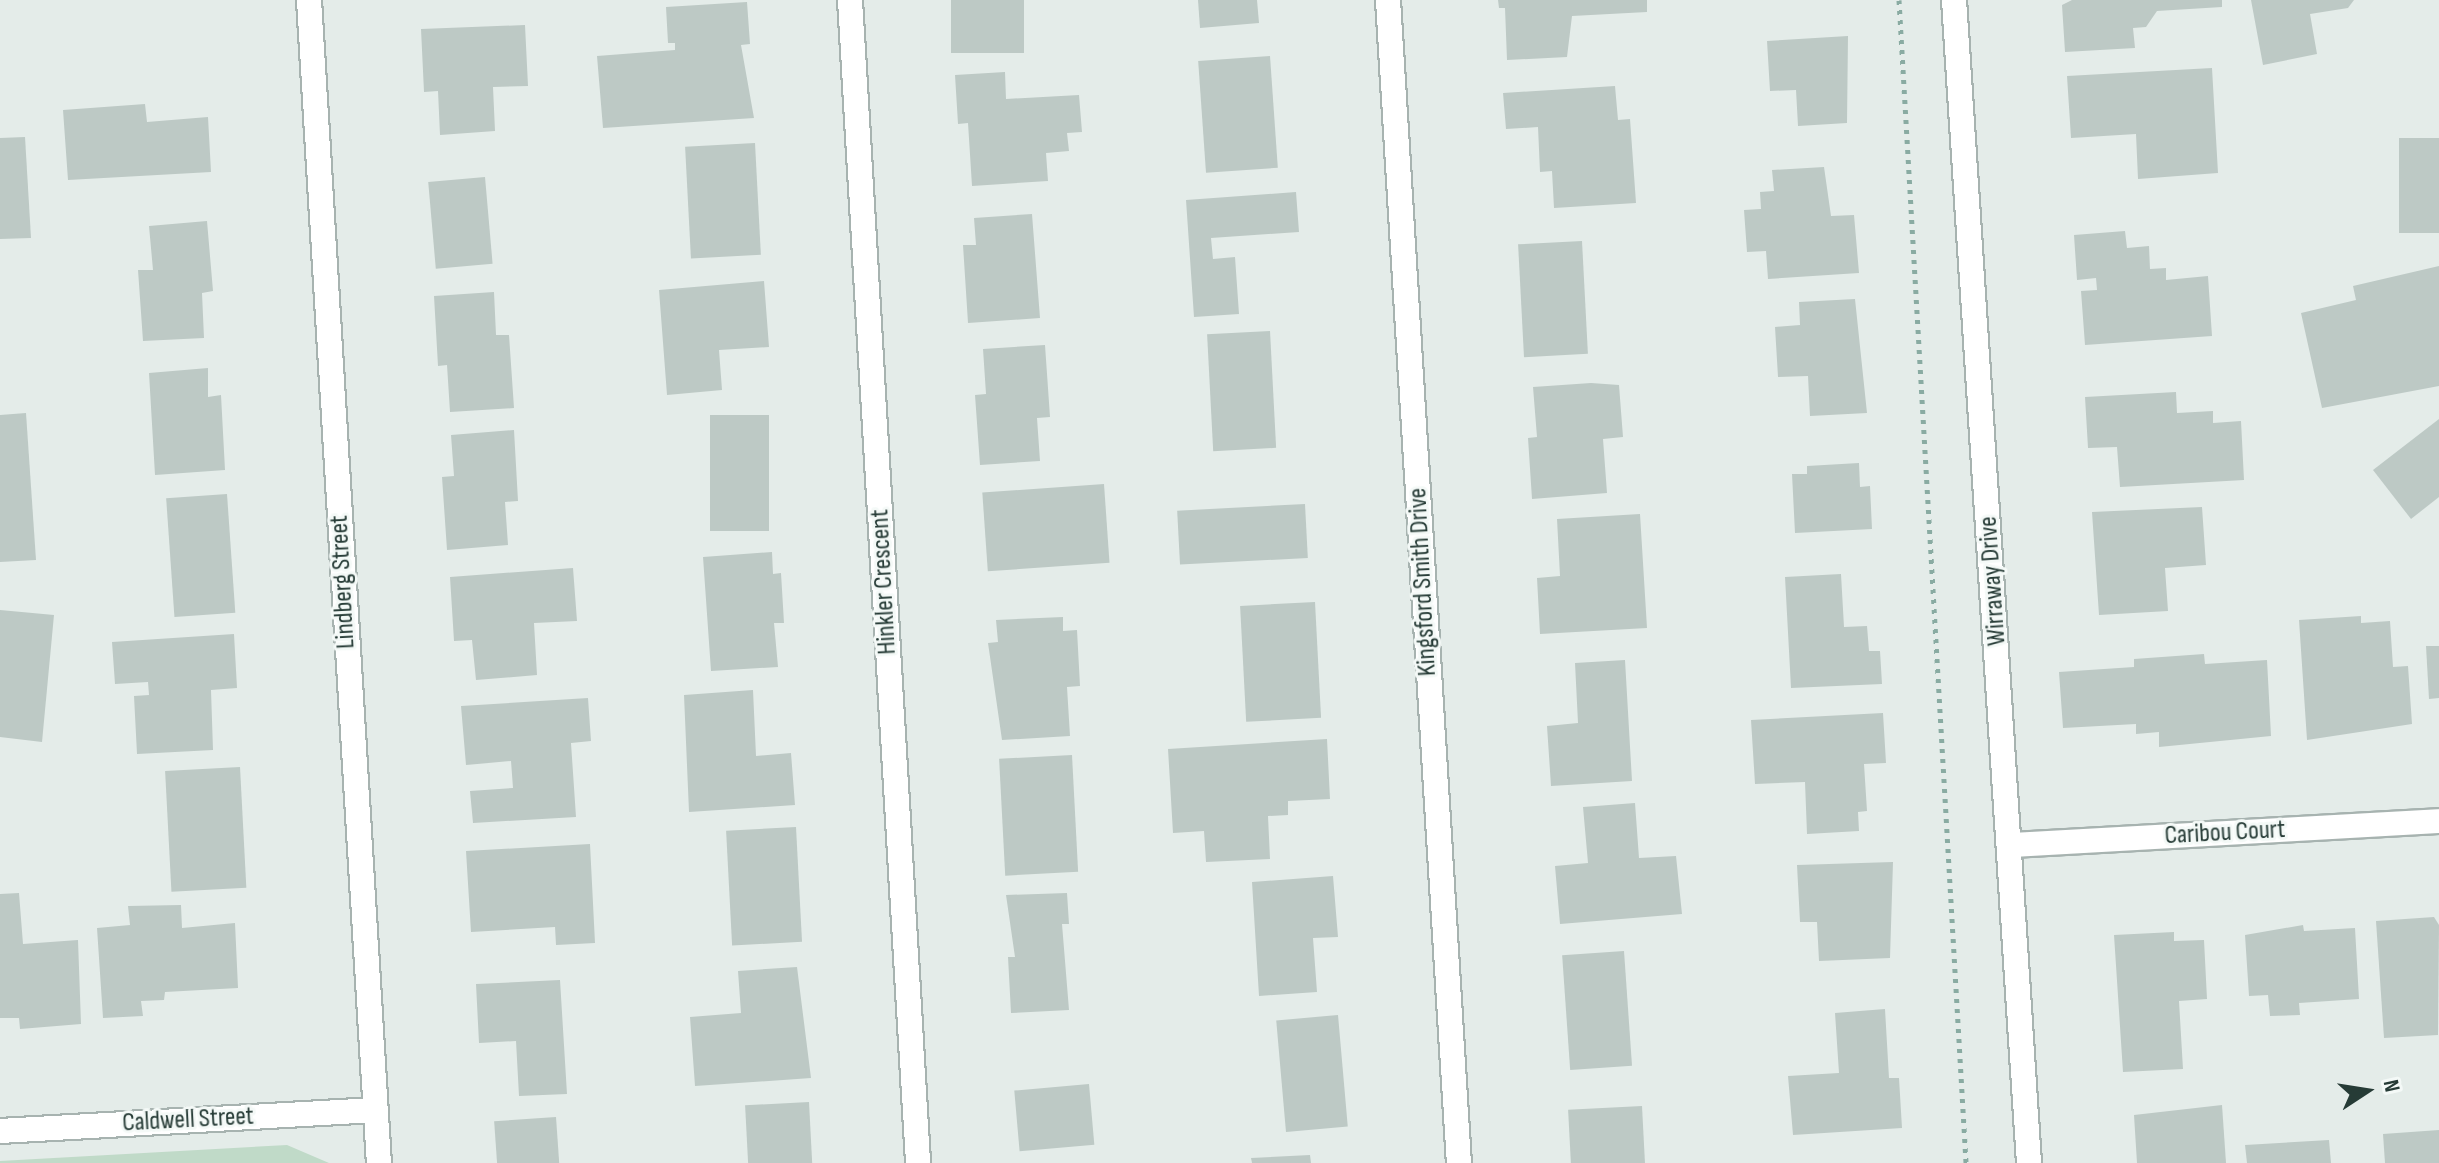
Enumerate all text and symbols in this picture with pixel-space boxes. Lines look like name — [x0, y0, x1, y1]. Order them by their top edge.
street label: Kingsford Smith Drive — [1402, 487, 1444, 677]
street label: Hinkler Crescent — [865, 509, 903, 655]
street label: Lindberg Street — [324, 514, 362, 650]
street label: Wirraway Drive — [1973, 515, 2013, 647]
street label: Caribou Court — [2164, 814, 2286, 852]
north arrow — [2327, 1051, 2407, 1131]
text: N — [2377, 1077, 2405, 1094]
street label: Caldwell Street — [122, 1101, 254, 1139]

